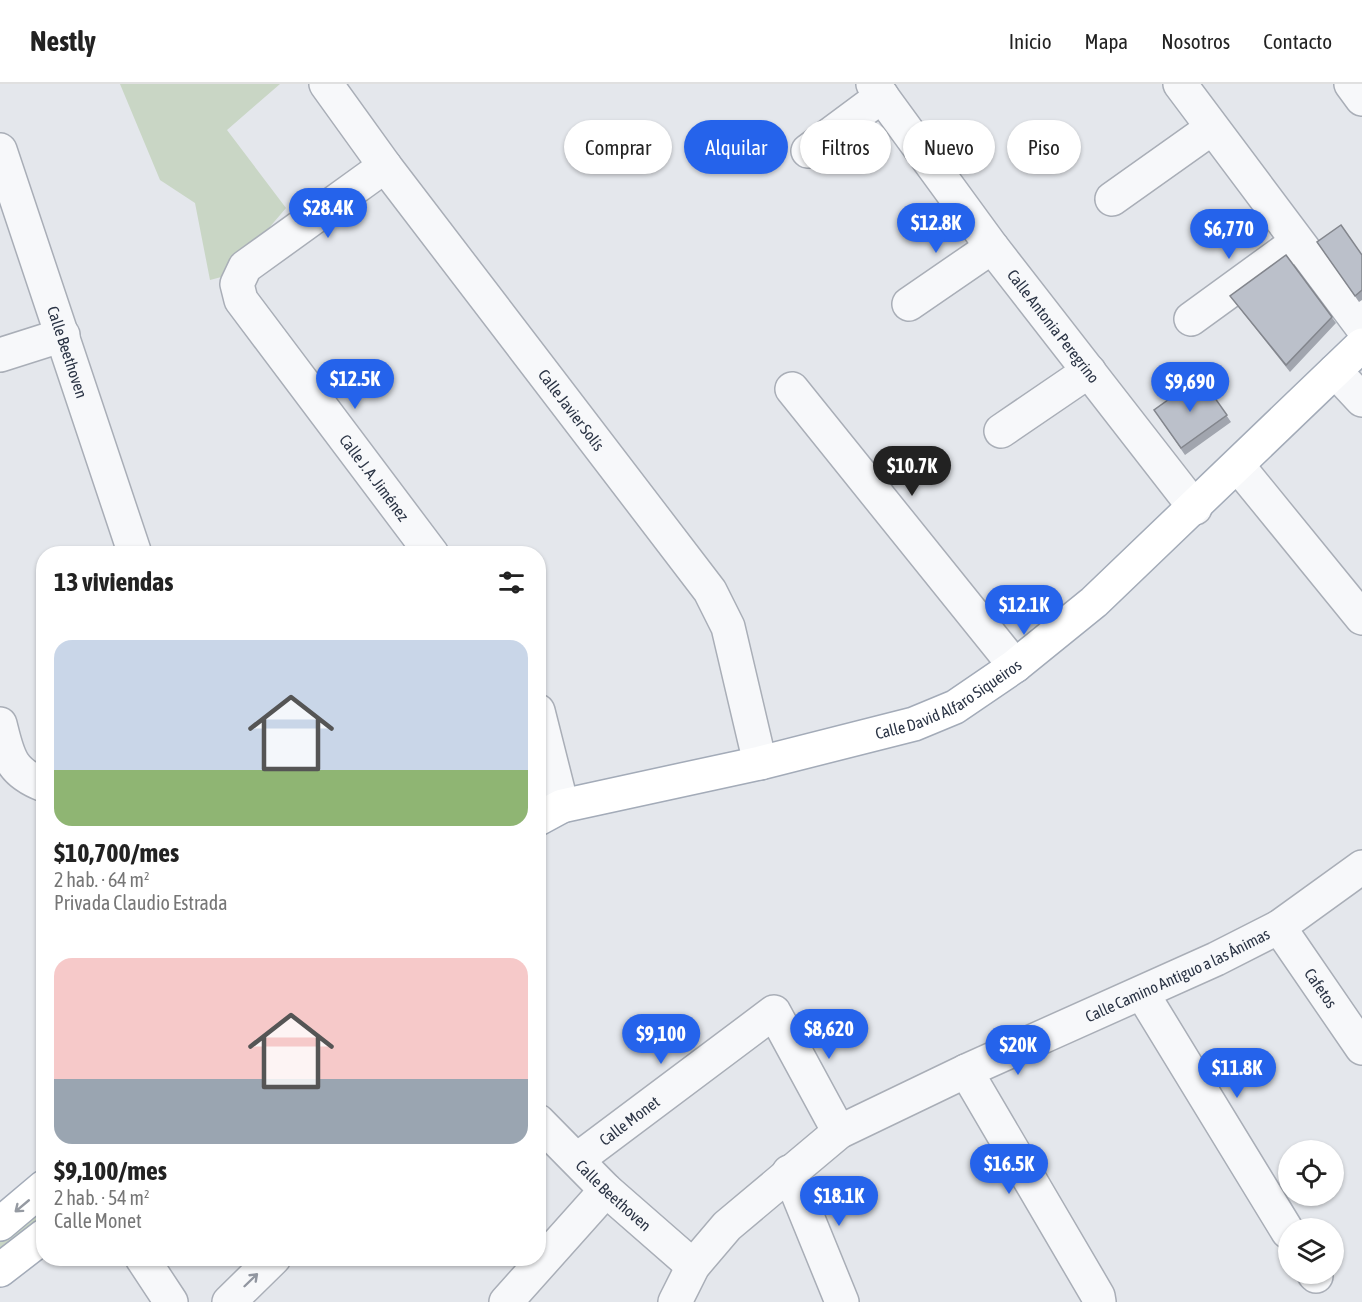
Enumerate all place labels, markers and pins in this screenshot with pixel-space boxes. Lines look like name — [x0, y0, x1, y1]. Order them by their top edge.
pin: $28.4K — [279, 188, 377, 239]
pin: $12.8K — [887, 203, 985, 254]
pin: $6,770 — [1180, 209, 1278, 260]
pin: $12.5K — [306, 359, 404, 410]
pin: $9,690 — [1141, 362, 1239, 413]
pin: $10.7K — [863, 446, 961, 497]
pin: $12.1K — [975, 585, 1073, 636]
pin: $8,620 — [780, 1009, 878, 1060]
pin: $9,100 — [612, 1014, 710, 1065]
pin: $20K — [982, 1025, 1054, 1076]
pin: $11.8K — [1188, 1048, 1286, 1099]
pin: $16.5K — [960, 1144, 1058, 1195]
pin: $18.1K — [790, 1176, 888, 1227]

